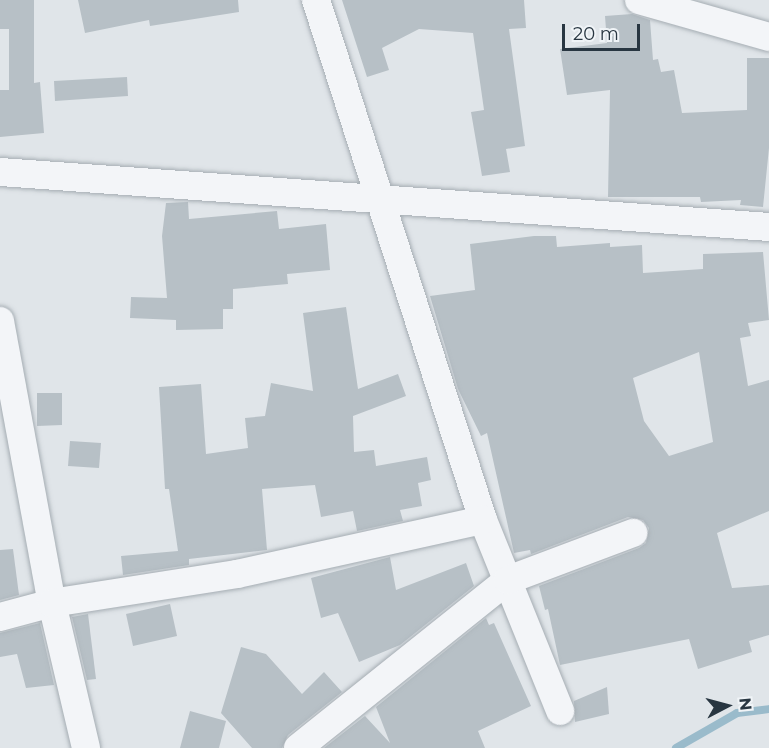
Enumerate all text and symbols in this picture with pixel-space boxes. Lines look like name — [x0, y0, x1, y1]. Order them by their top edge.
scale bar — [565, 12, 643, 50]
text: 20 m — [573, 23, 619, 45]
north arrow — [697, 676, 757, 736]
text: N — [735, 697, 756, 711]

